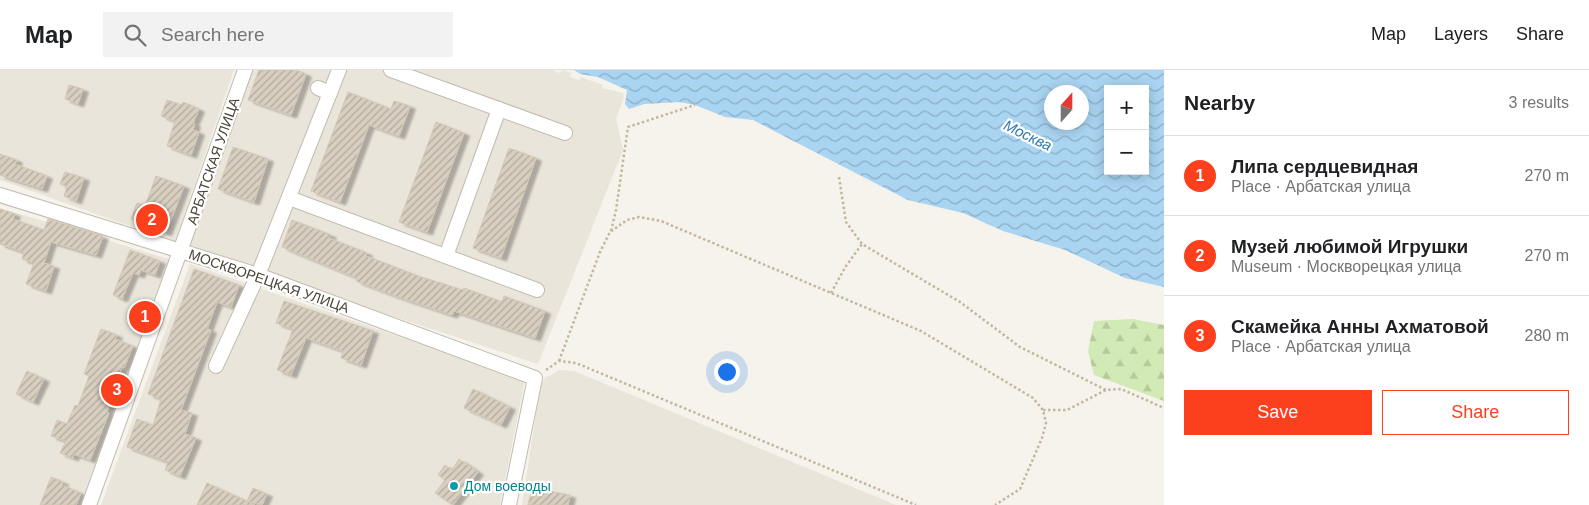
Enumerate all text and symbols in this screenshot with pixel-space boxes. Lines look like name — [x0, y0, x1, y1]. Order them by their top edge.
search box — [103, 12, 453, 57]
text: Map — [25, 21, 73, 48]
icon: search — [121, 21, 149, 49]
text: Search here — [161, 24, 265, 45]
text: Map — [1371, 24, 1406, 44]
text: Layers — [1434, 24, 1488, 44]
text: Share — [1516, 24, 1564, 44]
north arrow — [1044, 85, 1089, 130]
map controls — [1104, 85, 1149, 175]
button: + — [1104, 85, 1149, 130]
text: Nearby — [1184, 91, 1255, 114]
text: 3 results — [1509, 94, 1569, 111]
street label: АРБАТСКАЯ УЛИЦА — [184, 95, 242, 227]
water label: Москва — [1001, 116, 1055, 154]
button: − — [1104, 130, 1149, 175]
text: Липа сердцевидная — [1231, 156, 1418, 177]
text: 1 — [1196, 167, 1204, 184]
text: 270 m — [1525, 167, 1569, 184]
text: Place · Арбатская улица — [1231, 178, 1411, 195]
pin: 2 — [136, 201, 168, 239]
text: Музей любимой Игрушки — [1231, 236, 1468, 257]
street label: МОСКВОРЕЦКАЯ УЛИЦА — [187, 246, 352, 316]
text: 2 — [1196, 247, 1204, 264]
text: 270 m — [1525, 247, 1569, 264]
text: Museum · Москворецкая улица — [1231, 258, 1462, 275]
pin: 1 — [129, 298, 161, 336]
text: Скамейка Анны Ахматовой — [1231, 316, 1489, 337]
text: 3 — [1196, 327, 1204, 344]
text: 280 m — [1525, 327, 1569, 344]
text: Place · Арбатская улица — [1231, 338, 1411, 355]
your location — [714, 359, 740, 385]
pin: 3 — [101, 371, 133, 409]
button: Save — [1184, 390, 1372, 435]
button: Share — [1382, 390, 1569, 435]
place label: Дом воеводы — [464, 478, 551, 494]
marker: Дом воеводы — [448, 480, 460, 492]

